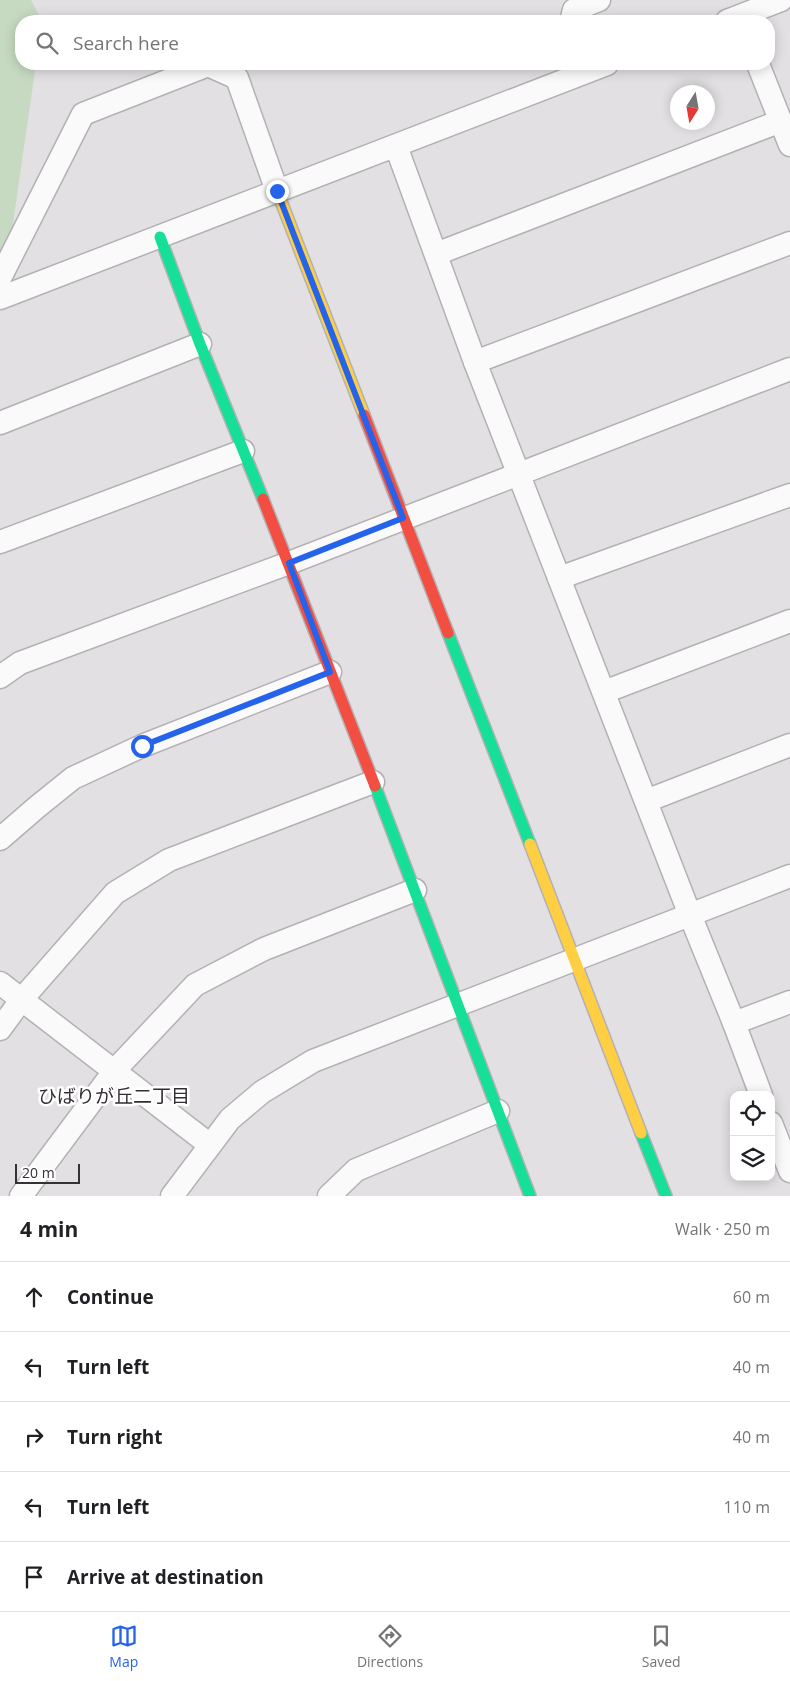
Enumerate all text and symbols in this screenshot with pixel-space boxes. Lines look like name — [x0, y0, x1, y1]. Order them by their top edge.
search box — [15, 15, 775, 70]
icon: search — [33, 29, 61, 57]
text: Search here — [73, 30, 179, 56]
north arrow — [670, 85, 715, 130]
route end — [266, 180, 289, 203]
route start — [131, 735, 154, 758]
district label: ひばりが丘二丁目 — [38, 1083, 190, 1109]
map controls — [730, 1091, 775, 1181]
button: locate — [730, 1091, 775, 1136]
button: layers — [730, 1136, 775, 1181]
scale bar — [15, 1161, 80, 1184]
text: 20 m — [22, 1163, 55, 1182]
text: 4 min — [20, 1215, 78, 1243]
text: Walk · 250 m — [675, 1218, 770, 1240]
icon: ahead — [20, 1283, 48, 1311]
text: Continue — [67, 1284, 154, 1310]
text: 60 m — [733, 1286, 770, 1308]
icon: left — [20, 1353, 48, 1381]
text: Turn left — [67, 1354, 149, 1380]
text: 40 m — [733, 1356, 770, 1378]
icon: right — [20, 1423, 48, 1451]
text: Turn right — [67, 1424, 162, 1450]
text: 40 m — [733, 1426, 770, 1448]
icon: left — [20, 1493, 48, 1521]
text: Turn left — [67, 1494, 149, 1520]
text: 110 m — [724, 1496, 770, 1518]
icon: arrive — [20, 1563, 48, 1591]
text: Arrive at destination — [67, 1564, 264, 1590]
tab: Map — [109, 1622, 138, 1671]
tab: Directions — [357, 1622, 423, 1671]
tab: Saved — [642, 1622, 681, 1671]

